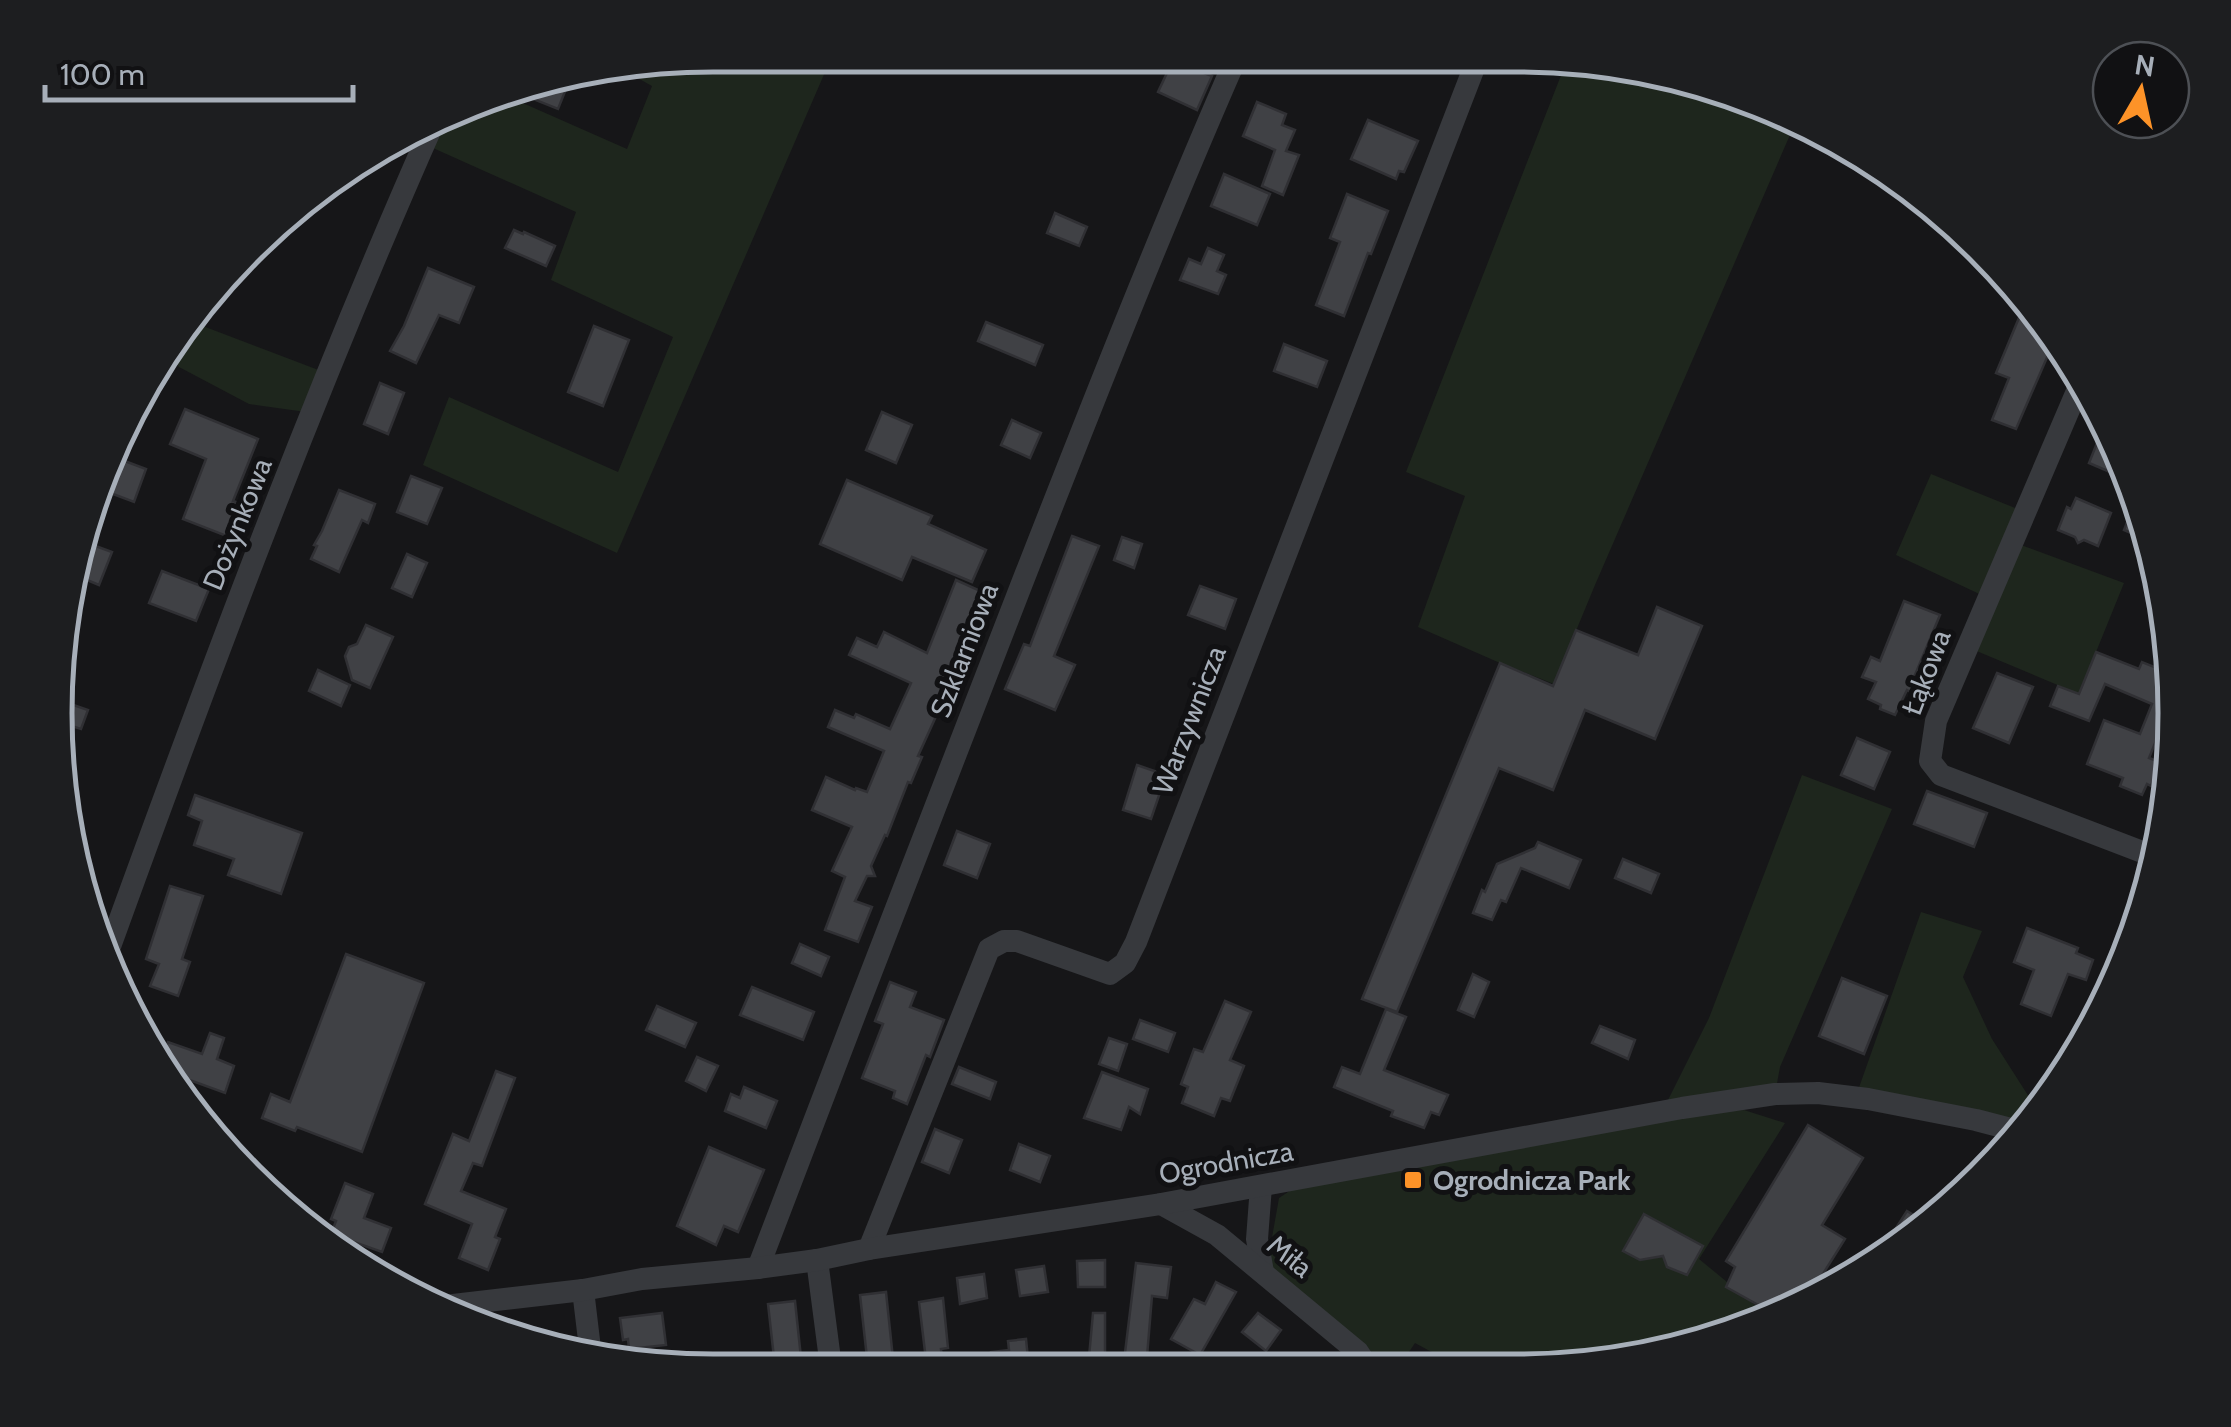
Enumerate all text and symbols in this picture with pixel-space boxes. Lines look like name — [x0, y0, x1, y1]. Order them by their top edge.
scale bar — [45, 40, 352, 102]
north arrow — [2091, 40, 2191, 140]
text: N — [2132, 47, 2157, 84]
text: 100 m — [60, 56, 145, 93]
street label: Dożynkowa — [195, 452, 279, 595]
street label: Szklarniowa — [923, 578, 1005, 722]
street label: Łąkowa — [1894, 624, 1958, 719]
street label: Warzywnicza — [1145, 640, 1233, 799]
street label: Ogrodnicza — [1156, 1133, 1296, 1191]
place label: Ogrodnicza Park — [1433, 1163, 1631, 1197]
marker: Ogrodnicza Park — [1402, 1169, 1424, 1191]
street label: Miła — [1260, 1228, 1320, 1285]

